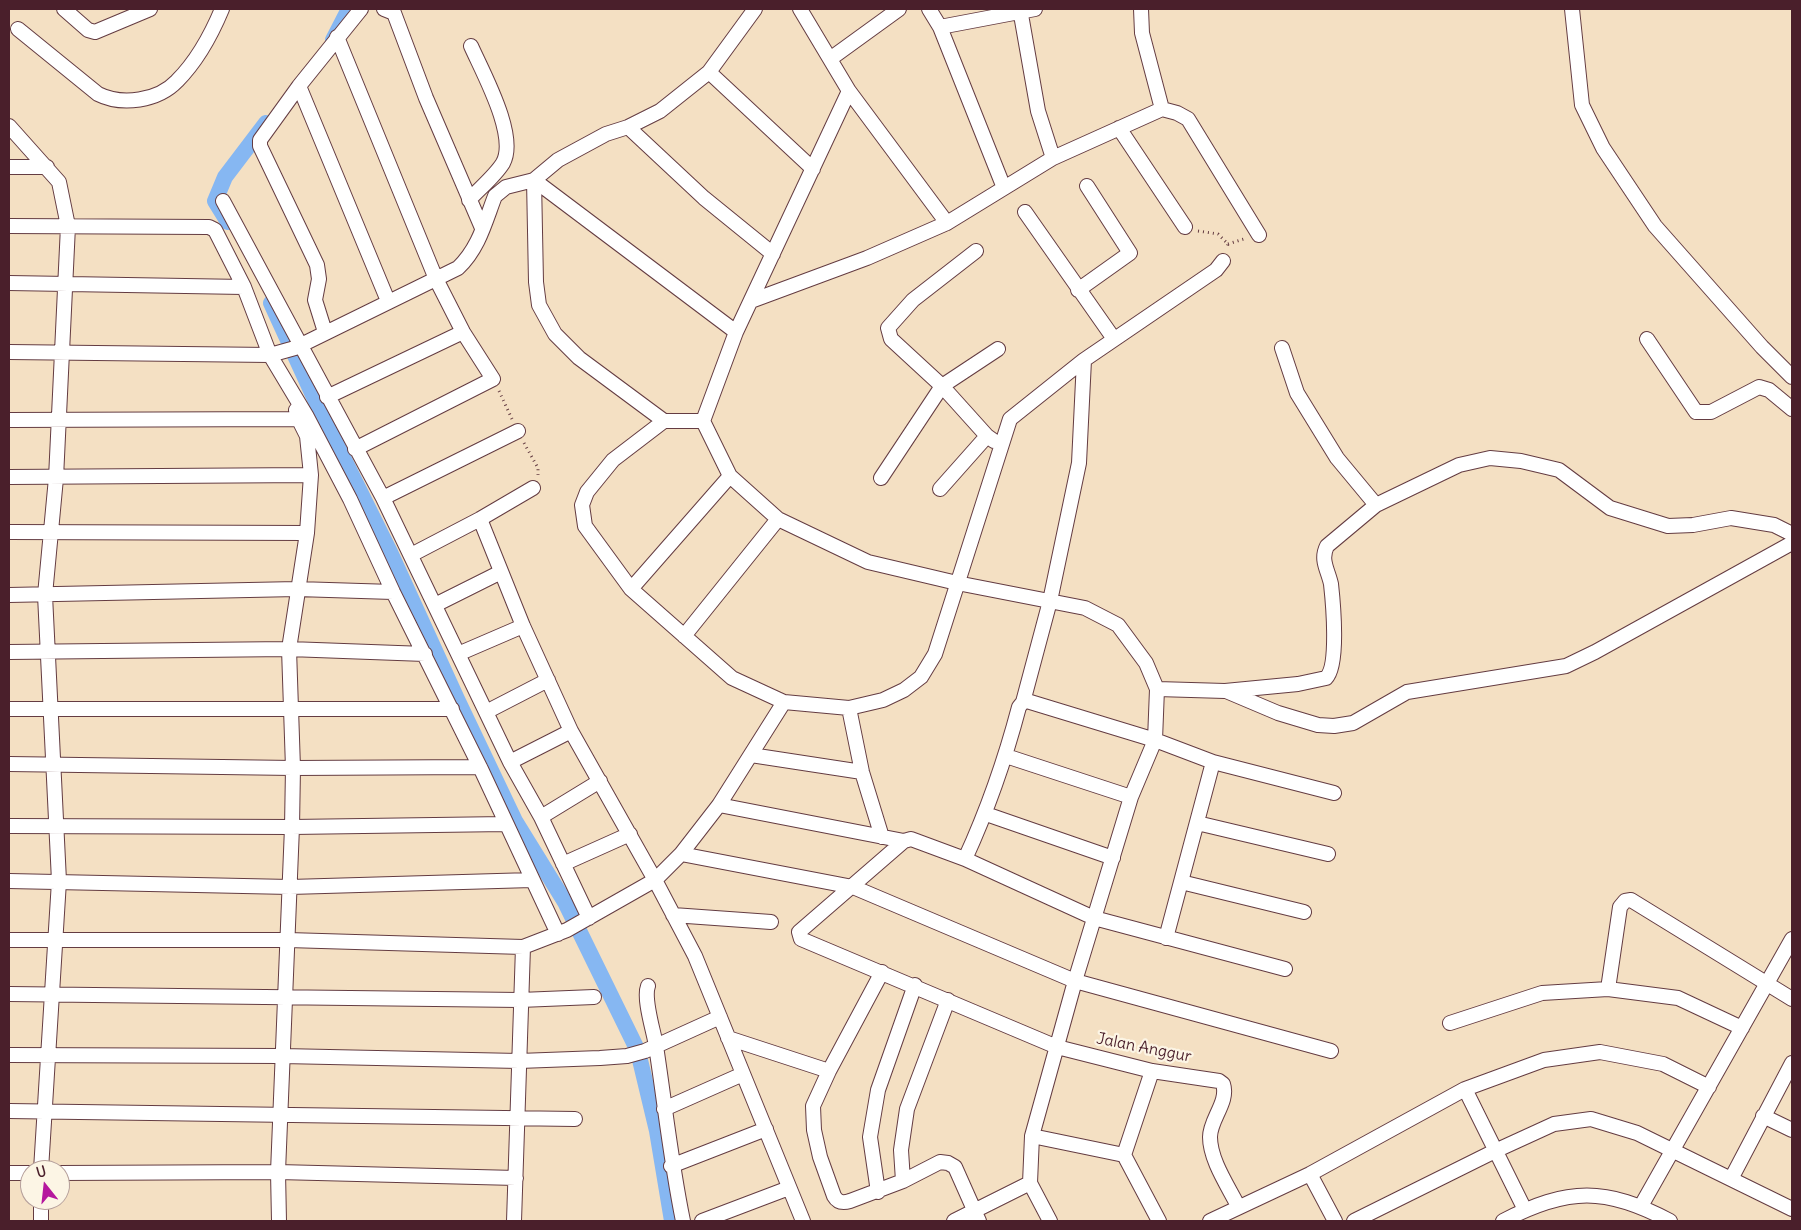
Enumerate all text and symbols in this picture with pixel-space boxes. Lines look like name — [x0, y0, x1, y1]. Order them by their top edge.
street label: Jalan Anggur — [1095, 1029, 1193, 1067]
north arrow — [20, 1160, 70, 1210]
text: U — [34, 1162, 48, 1182]

